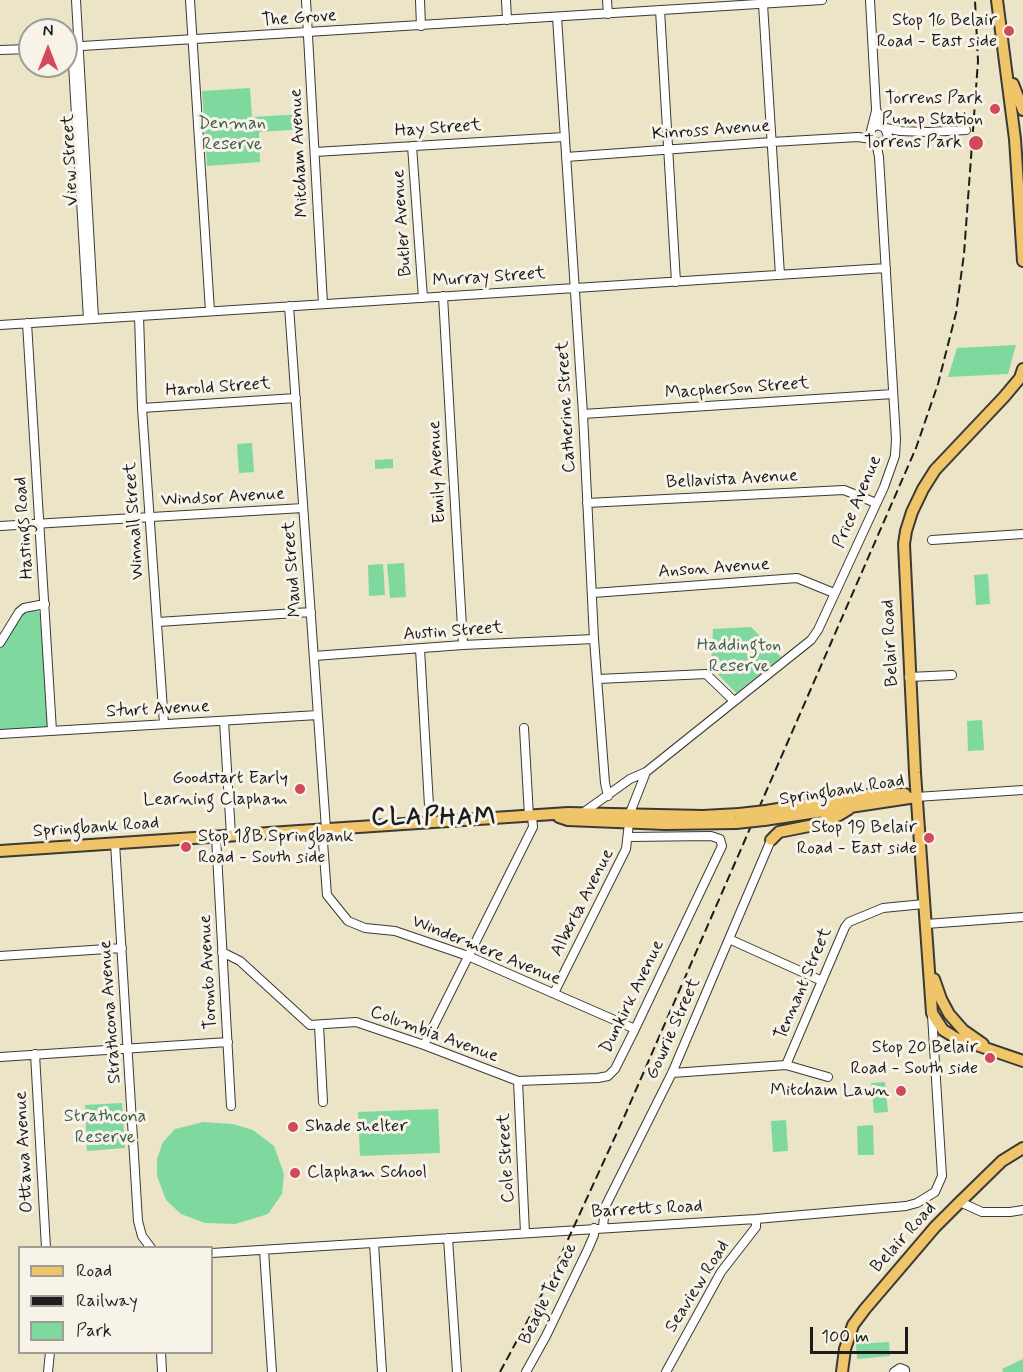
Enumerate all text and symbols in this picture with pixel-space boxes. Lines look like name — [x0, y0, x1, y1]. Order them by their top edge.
street label: The Grove — [261, 6, 337, 32]
place label: Stop 16 Belair Road - East side — [877, 10, 997, 52]
north arrow — [18, 18, 78, 78]
text: N — [43, 21, 53, 42]
marker: Stop 16 Belair Road - East side — [1002, 24, 1016, 38]
street label: Mitcham Avenue — [286, 88, 314, 218]
place label: Torrens Park Pump Station — [882, 88, 983, 130]
marker: Torrens Park Pump Station — [988, 102, 1002, 116]
park label: Denman Reserve — [198, 113, 266, 156]
street label: View Street — [58, 114, 84, 206]
street label: Hay Street — [394, 115, 482, 143]
street label: Kinross Avenue — [651, 116, 771, 146]
place label: Torrens Park — [864, 132, 962, 154]
marker: Torrens Park — [967, 134, 985, 152]
street label: Butler Avenue — [388, 169, 418, 277]
street label: Murray Street — [432, 263, 546, 293]
street label: Catherine Street — [553, 340, 581, 474]
street label: Macpherson Street — [664, 373, 810, 405]
street label: Harold Street — [165, 374, 271, 402]
street label: Emily Avenue — [425, 420, 451, 524]
street label: Price Avenue — [829, 452, 887, 552]
street label: Winnall Street — [120, 462, 150, 580]
street label: Bellavista Avenue — [665, 466, 799, 494]
street label: Hastings Road — [11, 476, 39, 580]
street label: Windsor Avenue — [161, 484, 285, 512]
street label: Maud Street — [279, 520, 307, 618]
street label: Anson Avenue — [658, 554, 770, 584]
street label: Belair Road — [878, 599, 904, 687]
street label: Austin Street — [402, 618, 504, 646]
park label: Haddington Reserve — [697, 635, 781, 678]
street label: Sturt Avenue — [106, 697, 210, 723]
place label: Goodstart Early Learning Clapham — [143, 768, 288, 810]
street label: Springbank Road — [778, 770, 906, 812]
marker: Goodstart Early Learning Clapham — [293, 782, 307, 796]
district label: CLAPHAM — [371, 805, 497, 833]
street label: Springbank Road — [32, 813, 160, 843]
place label: Stop 19 Belair Road - East side — [797, 817, 917, 860]
place label: Stop 18B Springbank Road - South side — [198, 826, 353, 868]
marker: Stop 19 Belair Road - East side — [922, 831, 936, 845]
marker: Stop 18B Springbank Road - South side — [179, 840, 193, 854]
street label: Alberta Avenue — [547, 845, 619, 961]
street label: Windermere Avenue — [408, 911, 564, 991]
street label: Toronto Avenue — [195, 914, 223, 1030]
street label: Tennant Street — [771, 925, 837, 1043]
street label: Dunkirk Avenue — [596, 937, 670, 1057]
street label: Strathcona Avenue — [95, 940, 127, 1084]
street label: Gowrie Street — [642, 975, 706, 1083]
street label: Columbia Avenue — [367, 1002, 501, 1068]
place label: Stop 20 Belair Road - South side — [851, 1037, 978, 1080]
marker: Stop 20 Belair Road - South side — [983, 1051, 997, 1065]
place label: Mitcham Lawn — [770, 1080, 889, 1102]
marker: Mitcham Lawn — [894, 1084, 908, 1098]
street label: Ottawa Avenue — [11, 1090, 39, 1214]
park label: Strathcona Reserve — [64, 1106, 146, 1148]
street label: Cole Street — [494, 1113, 520, 1203]
place label: Shade shelter — [305, 1116, 408, 1138]
marker: Shade shelter — [286, 1120, 300, 1134]
place label: Clapham School — [307, 1162, 427, 1184]
marker: Clapham School — [288, 1166, 302, 1180]
street label: Barretts Road — [591, 1196, 703, 1224]
street label: Belair Road — [867, 1198, 941, 1278]
street label: Seaview Road — [661, 1237, 735, 1337]
street label: Beagle Terrace — [515, 1240, 583, 1348]
legend — [18, 1246, 213, 1354]
text: Road — [76, 1259, 112, 1283]
text: Railway — [76, 1289, 138, 1313]
scale bar — [813, 1315, 910, 1353]
text: Park — [76, 1319, 112, 1343]
text: 100 m — [821, 1325, 869, 1349]

